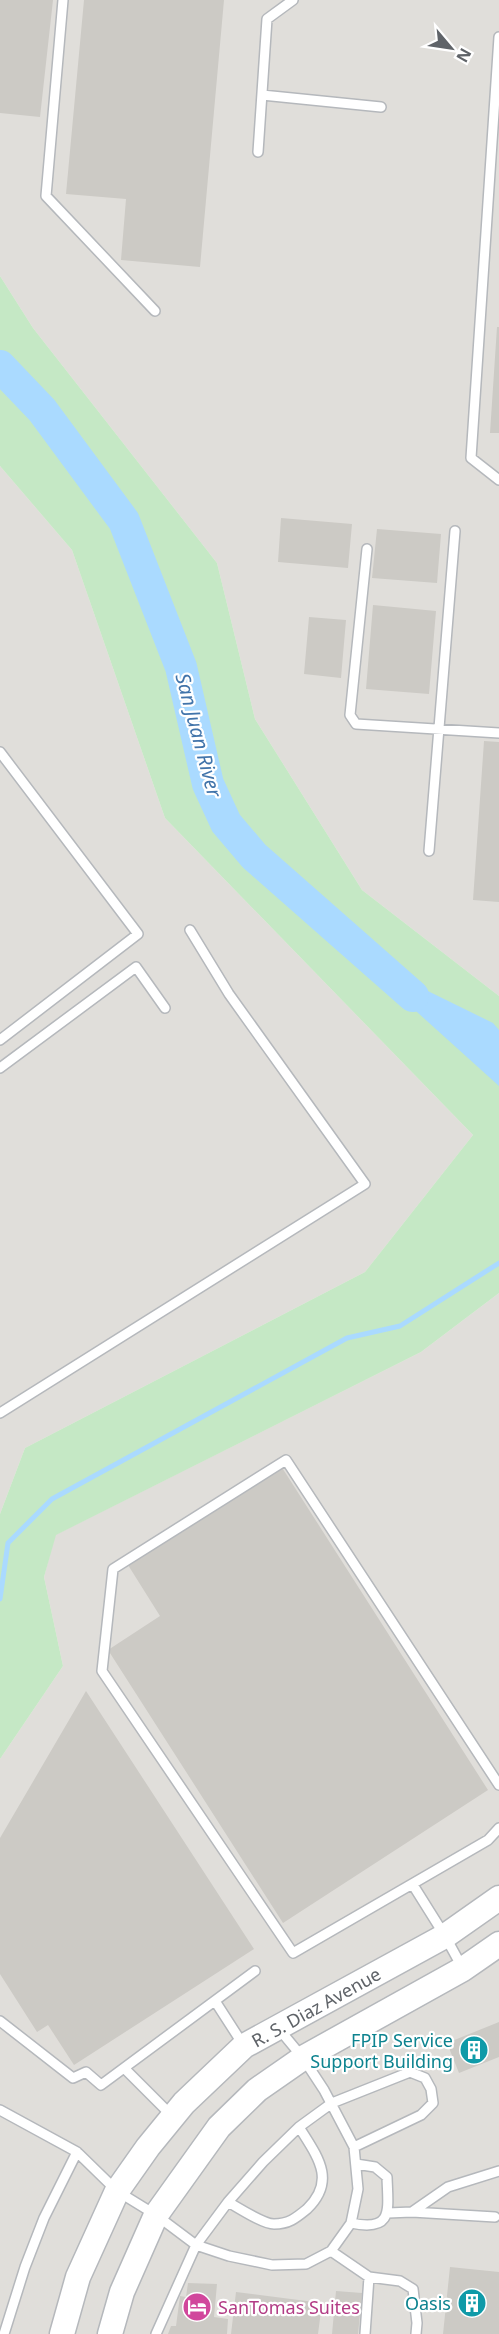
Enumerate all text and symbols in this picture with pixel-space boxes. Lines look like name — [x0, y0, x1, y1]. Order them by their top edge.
north arrow — [421, 18, 481, 78]
text: N — [451, 44, 477, 66]
water label: San Juan River — [169, 670, 229, 801]
street label: R. S. Diaz Avenue — [247, 1962, 385, 2052]
place label: FPIP Service Support Building — [310, 2028, 453, 2073]
building icon: FPIP Service Support Building — [458, 2034, 490, 2066]
building icon: Oasis — [456, 2287, 488, 2319]
hotel icon: SanTomas Suites — [181, 2291, 213, 2323]
place label: Oasis — [405, 2291, 451, 2315]
place label: SanTomas Suites — [218, 2295, 360, 2319]

